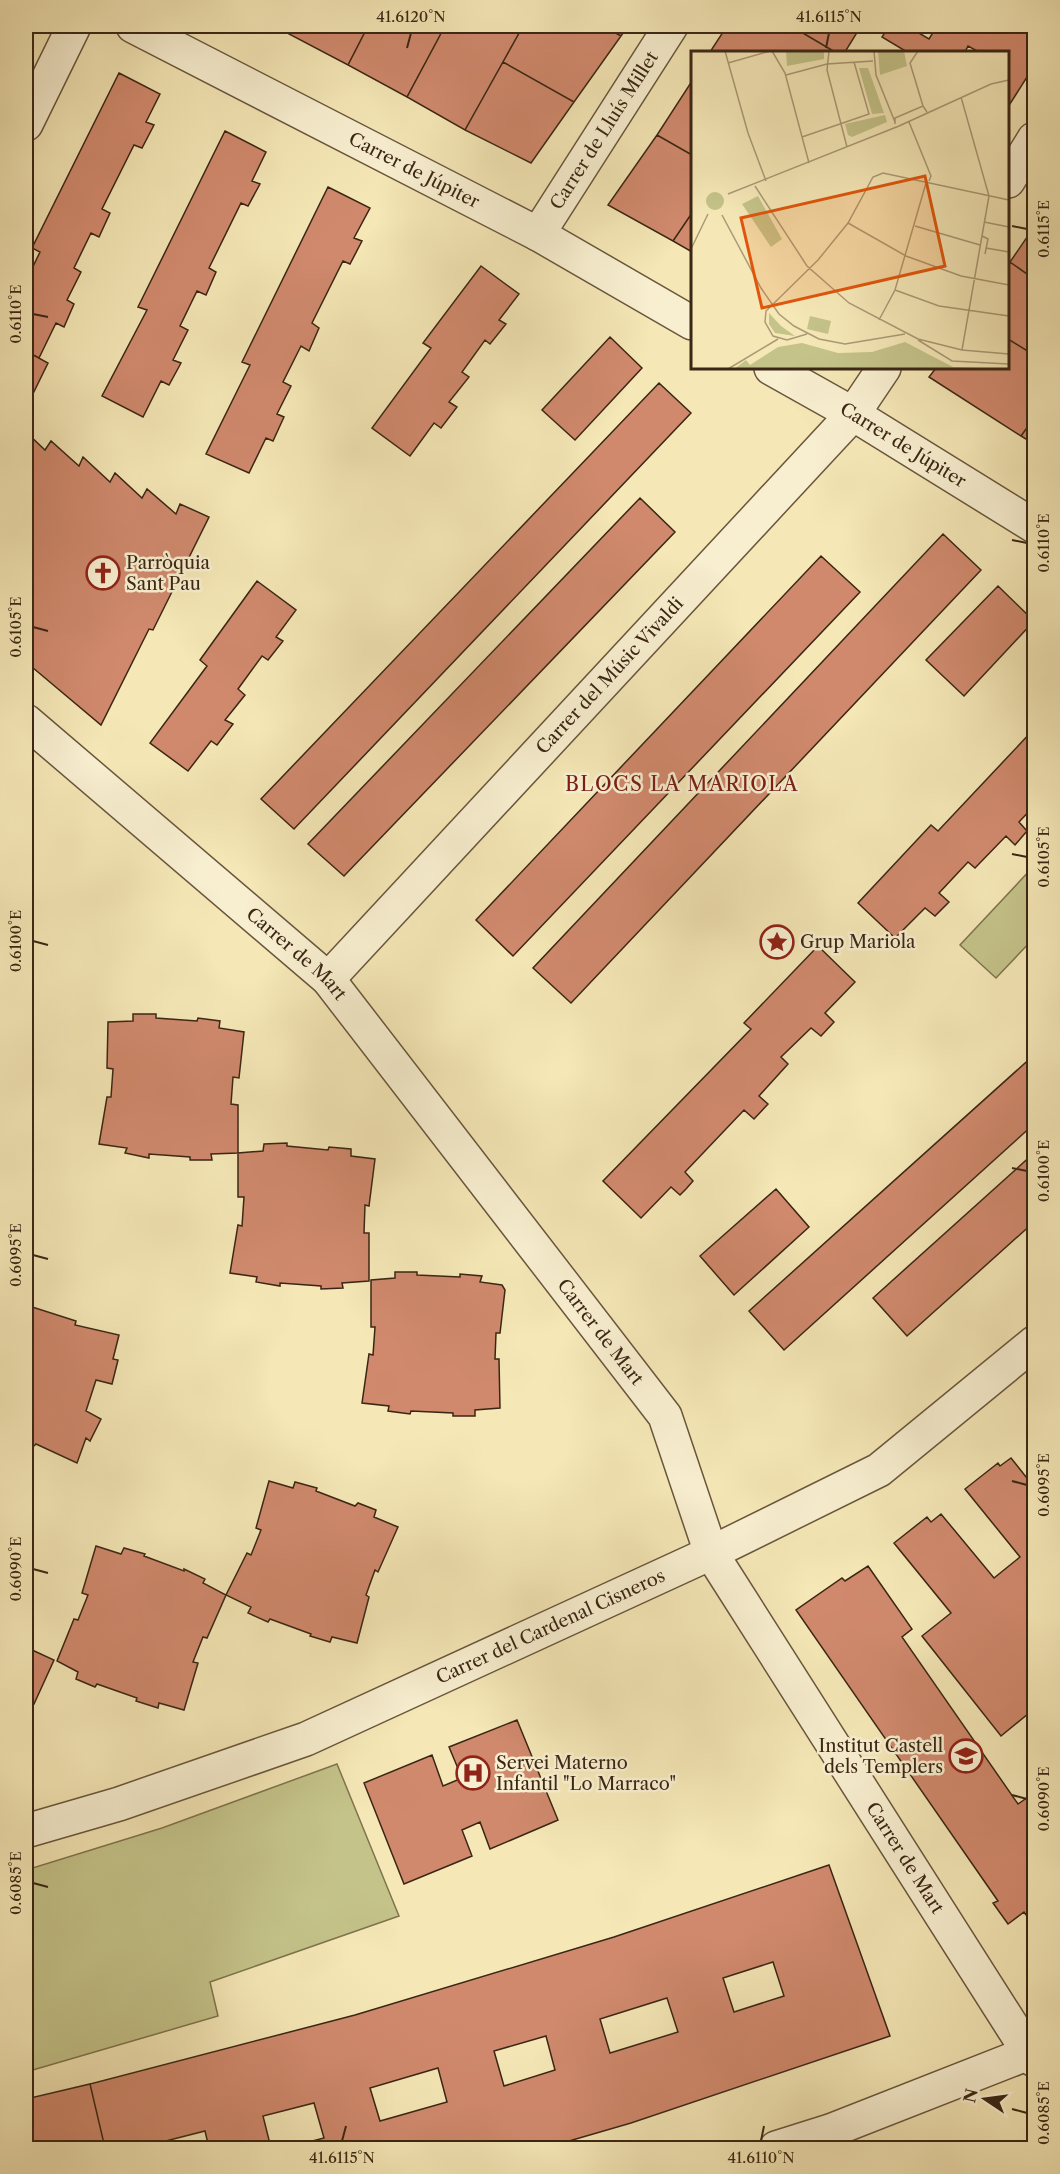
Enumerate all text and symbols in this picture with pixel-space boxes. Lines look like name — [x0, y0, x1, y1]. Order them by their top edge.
text: 41.6120°N — [376, 7, 446, 26]
text: 41.6115°N — [796, 7, 862, 26]
street label: Carrer de Lluís Millet — [546, 47, 663, 214]
inset map — [691, 51, 1009, 369]
street label: Carrer de Júpiter — [345, 128, 484, 213]
text: 0.6115°E — [1034, 200, 1053, 258]
text: 0.6110°E — [6, 284, 25, 344]
street label: Carrer de Júpiter — [836, 398, 971, 492]
text: 0.6110°E — [1034, 513, 1053, 573]
place label: Parròquia Sant Pau — [126, 552, 211, 595]
church icon: Parròquia Sant Pau — [85, 555, 121, 591]
street label: Carrer del Músic Vivaldi — [532, 592, 688, 759]
text: 0.6105°E — [6, 596, 25, 658]
district label: BLOCS LA MARIOLA — [565, 772, 799, 796]
text: 0.6105°E — [1034, 826, 1053, 888]
street label: Carrer de Mart — [242, 903, 352, 1005]
text: 0.6100°E — [6, 910, 25, 972]
place icon: Grup Mariola — [759, 924, 795, 960]
place label: Grup Mariola — [800, 931, 916, 953]
text: 0.6100°E — [1034, 1140, 1053, 1202]
text: 0.6095°E — [6, 1223, 25, 1287]
street label: Carrer de Mart — [552, 1275, 648, 1390]
text: 0.6095°E — [1034, 1453, 1053, 1517]
text: 0.6090°E — [6, 1536, 25, 1602]
street label: Carrer del Cardenal Cisneros — [433, 1565, 668, 1689]
place label: Institut Castell dels Templers — [819, 1735, 943, 1778]
school or university icon: Institut Castell dels Templers — [948, 1738, 984, 1774]
place label: Servei Materno Infantil "Lo Marraco" — [496, 1752, 676, 1795]
hospital icon: Servei Materno Infantil "Lo Marraco" — [455, 1755, 491, 1791]
text: 0.6090°E — [1034, 1766, 1053, 1832]
street label: Carrer de Mart — [861, 1798, 949, 1918]
text: 0.6085°E — [6, 1851, 25, 1915]
north arrow — [955, 2069, 1015, 2129]
text: 0.6085°E — [1034, 2081, 1053, 2145]
text: N — [959, 2087, 982, 2105]
text: 41.6115°N — [309, 2148, 375, 2167]
text: 41.6110°N — [727, 2148, 795, 2167]

